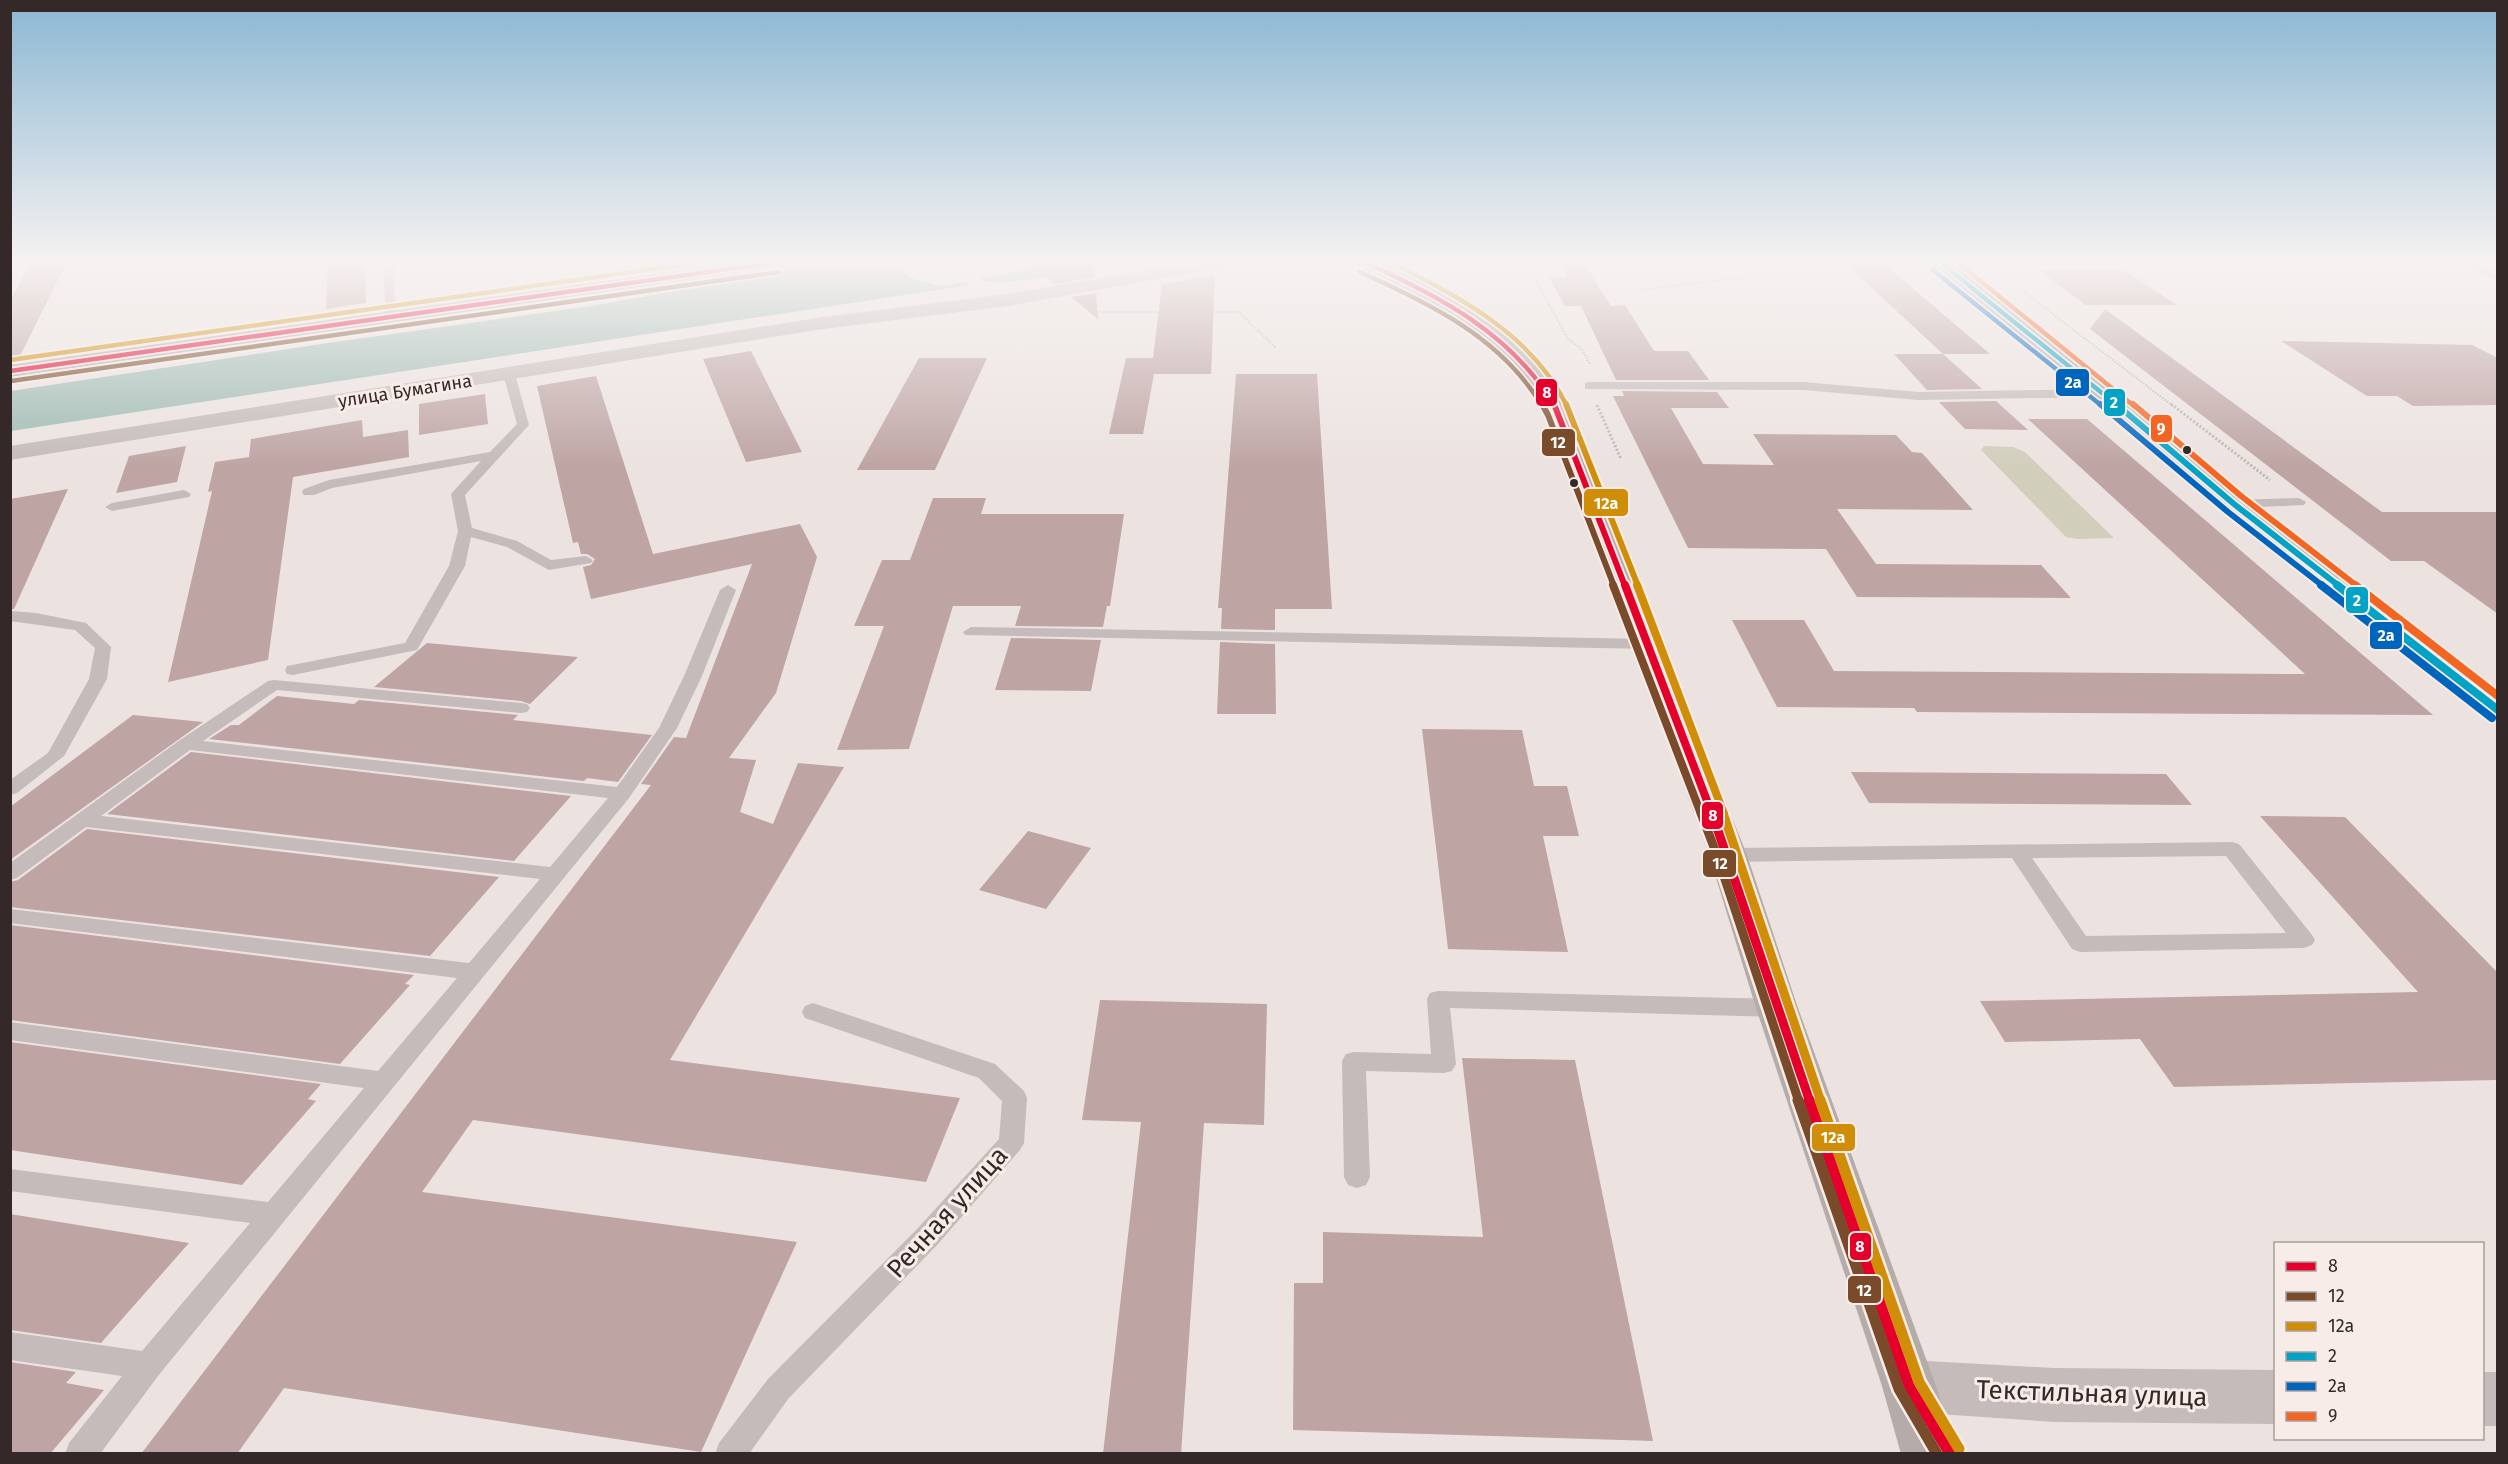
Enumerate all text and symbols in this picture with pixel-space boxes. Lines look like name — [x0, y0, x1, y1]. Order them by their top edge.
line badge: 2а — [2055, 368, 2090, 397]
street label: улица Бумагина — [337, 370, 473, 412]
text: 2а — [2065, 373, 2082, 392]
line badge: 8 — [1535, 378, 1558, 407]
text: 8 — [1542, 383, 1552, 402]
line badge: 2 — [2103, 388, 2126, 417]
text: 2 — [2110, 393, 2118, 412]
line badge: 9 — [2150, 414, 2173, 443]
text: 9 — [2157, 419, 2166, 438]
line badge: 12 — [1541, 428, 1576, 457]
text: 12 — [1550, 433, 1566, 452]
unlabelled marker — [2181, 444, 2193, 456]
unlabelled marker — [1568, 477, 1580, 489]
line badge: 12а — [1583, 488, 1629, 517]
text: 12а — [1594, 494, 1618, 513]
line badge: 2 — [2345, 586, 2369, 614]
text: 2 — [2353, 591, 2361, 610]
line badge: 2а — [2369, 621, 2403, 650]
text: 2а — [2378, 626, 2395, 645]
line badge: 8 — [1701, 801, 1724, 830]
text: 8 — [1708, 806, 1718, 825]
line badge: 12 — [1702, 849, 1737, 878]
text: 12 — [1712, 854, 1728, 873]
line badge: 12а — [1811, 1123, 1856, 1152]
text: 12а — [1821, 1128, 1845, 1147]
street label: Речная улица — [880, 1140, 1014, 1284]
line badge: 8 — [1849, 1232, 1872, 1261]
text: 8 — [1855, 1237, 1865, 1256]
legend — [2274, 1242, 2484, 1440]
text: 8 — [2328, 1255, 2338, 1277]
line badge: 12 — [1847, 1275, 1882, 1304]
text: 12 — [1856, 1281, 1872, 1300]
text: 12 — [2328, 1285, 2345, 1307]
text: 12а — [2328, 1315, 2354, 1337]
text: 2 — [2328, 1345, 2337, 1367]
street label: Текстильная улица — [1976, 1374, 2208, 1413]
text: 2а — [2328, 1375, 2347, 1397]
text: 9 — [2328, 1405, 2337, 1427]

